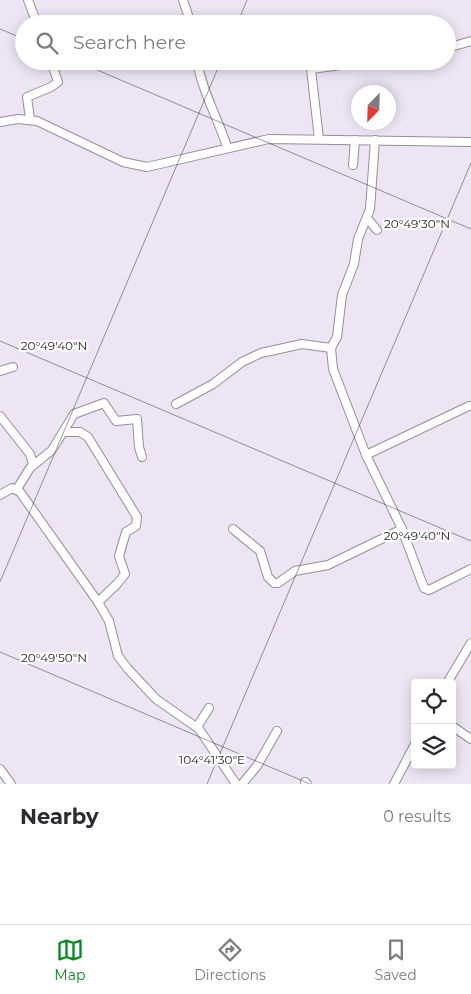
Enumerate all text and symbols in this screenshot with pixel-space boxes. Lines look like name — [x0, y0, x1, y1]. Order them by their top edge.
search box — [15, 15, 456, 70]
icon: search — [33, 29, 61, 57]
text: Search here — [73, 31, 186, 54]
north arrow — [351, 85, 396, 130]
text: 20°49'30"N — [384, 216, 450, 231]
text: 20°49'40"N — [21, 338, 87, 353]
text: 20°49'40"N — [384, 528, 450, 543]
text: 20°49'50"N — [21, 650, 87, 665]
map controls — [411, 679, 456, 769]
button: locate — [411, 679, 456, 724]
button: layers — [411, 724, 456, 769]
text: 104°41'30"E — [179, 752, 245, 767]
text: Nearby — [20, 804, 99, 829]
text: 0 results — [383, 807, 451, 826]
tab: Map — [54, 936, 85, 984]
tab: Directions — [194, 936, 266, 984]
tab: Saved — [375, 936, 417, 984]

